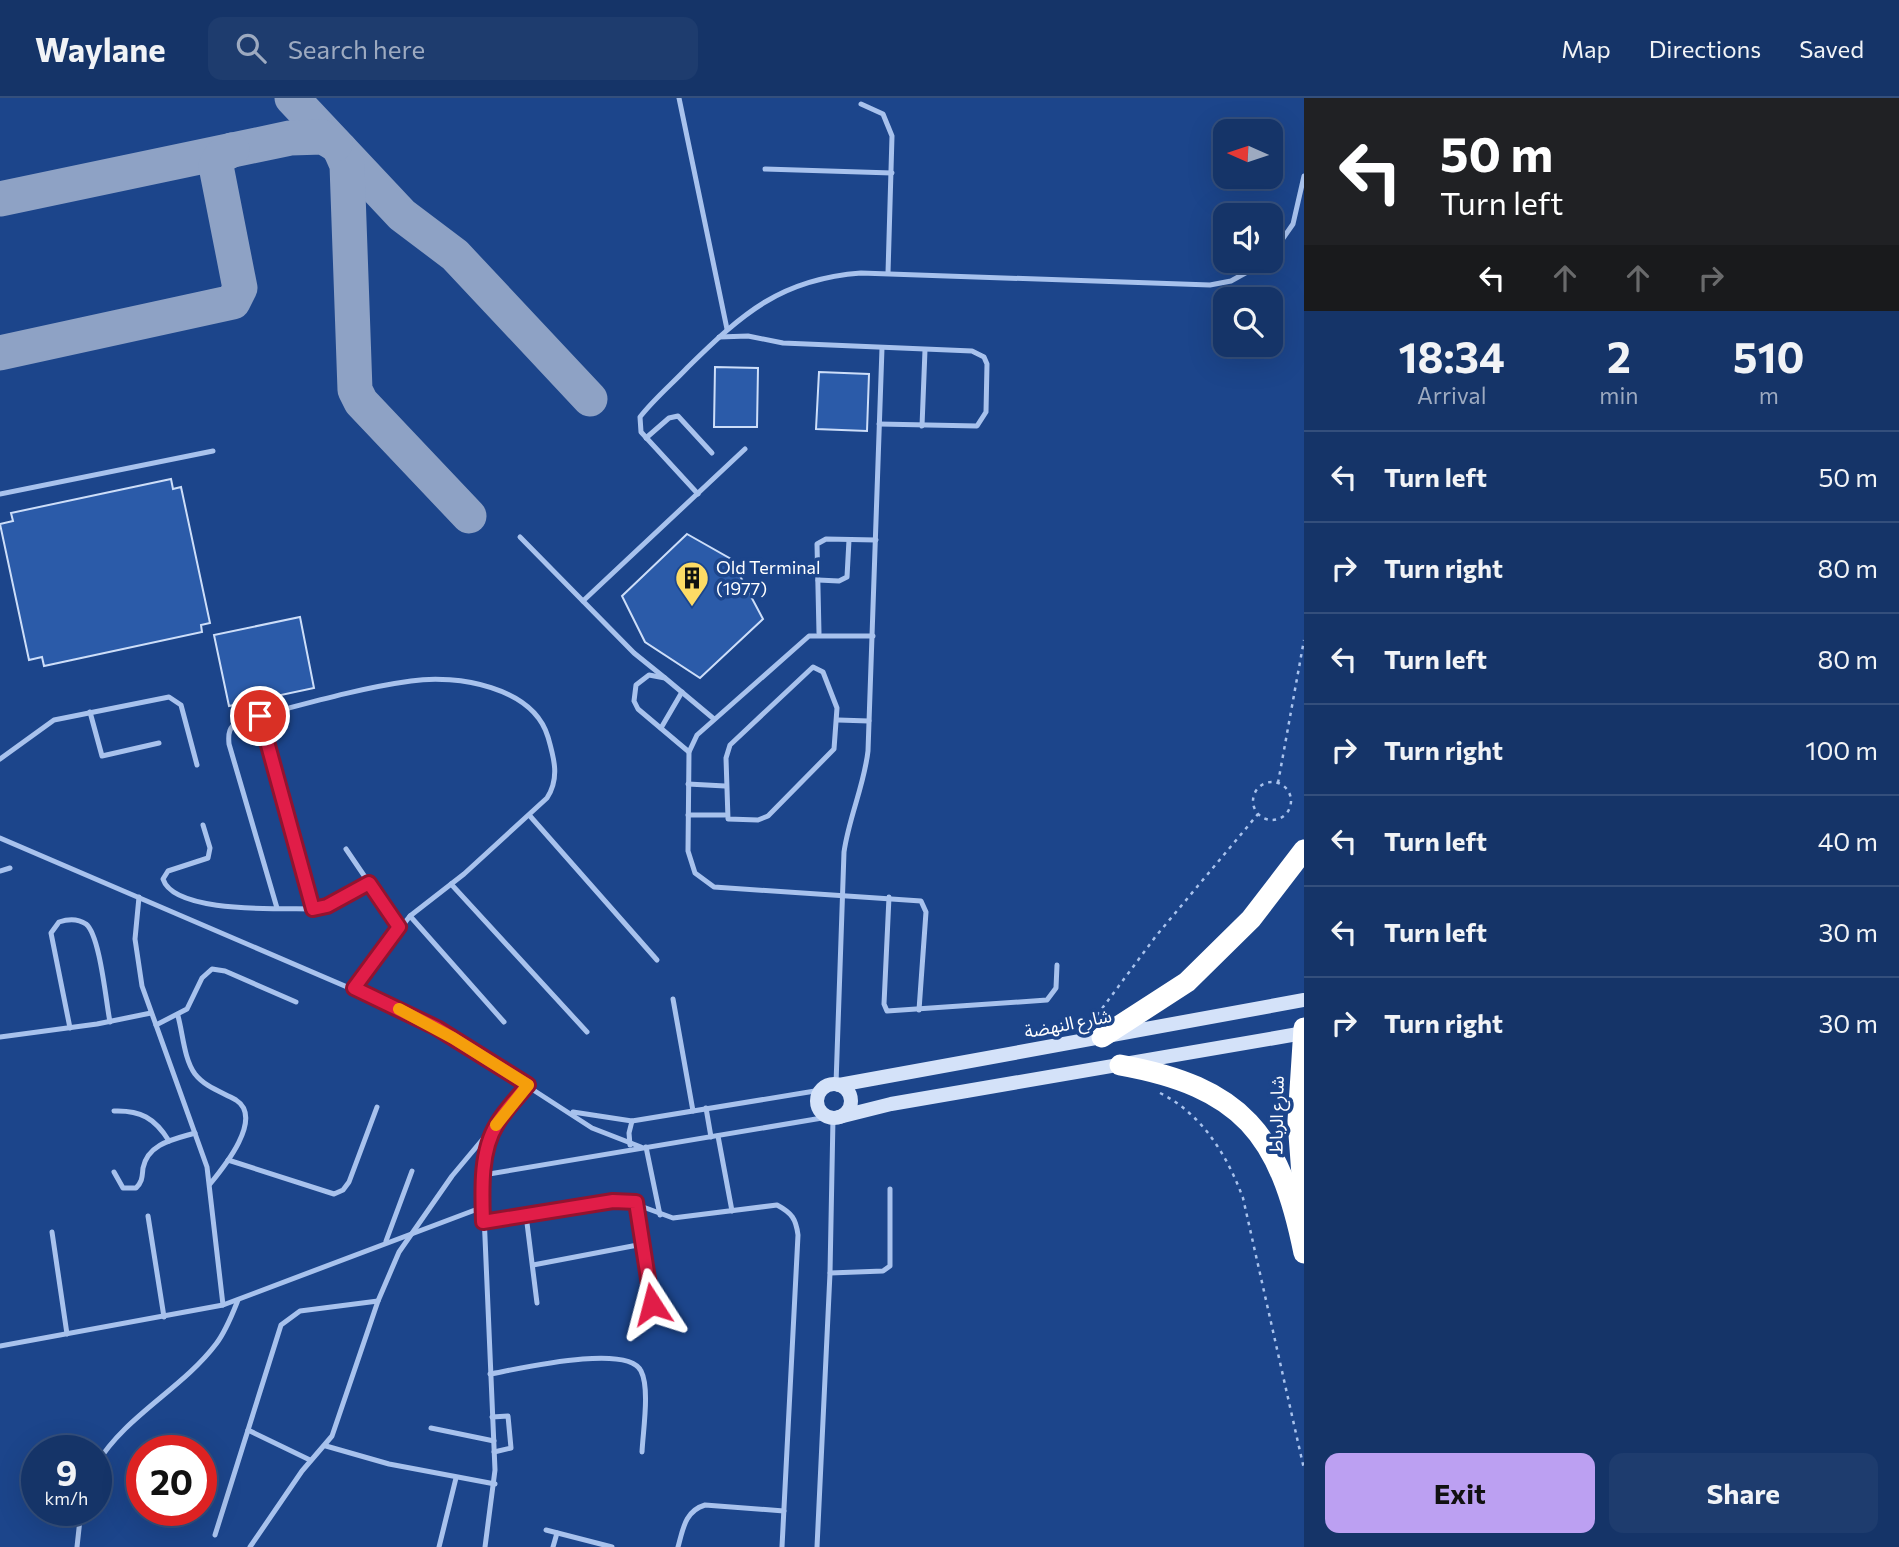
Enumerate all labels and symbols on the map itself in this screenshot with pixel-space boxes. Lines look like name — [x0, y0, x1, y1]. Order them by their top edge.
north arrow — [1213, 119, 1283, 189]
place label: Old Terminal (1977) — [716, 556, 821, 599]
building icon: Old Terminal (1977) — [673, 559, 711, 608]
pin — [230, 686, 290, 746]
street label: شارع النهضة — [1022, 1004, 1114, 1046]
street label: شارع الرباط — [1264, 1076, 1292, 1154]
position arrow — [615, 1267, 689, 1341]
speed limit sign: 20 — [126, 1435, 217, 1526]

